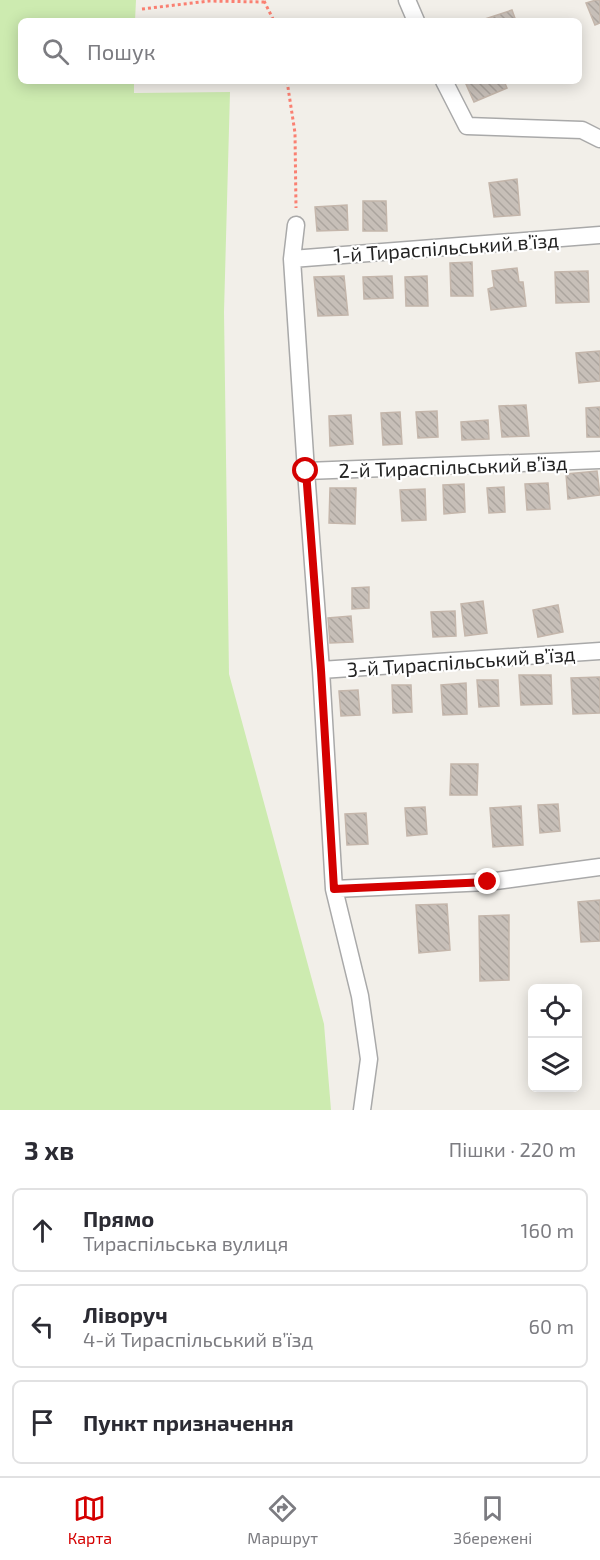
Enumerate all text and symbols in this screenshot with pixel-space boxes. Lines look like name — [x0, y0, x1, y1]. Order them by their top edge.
search box — [18, 18, 582, 84]
icon: search — [39, 35, 72, 68]
text: Пошук — [87, 38, 156, 64]
street label: 1-й Тираспільський в’їзд — [333, 227, 559, 267]
street label: 2-й Тираспільський в’їзд — [338, 450, 568, 482]
route start — [292, 457, 318, 483]
street label: 3-й Тираспільський в’їзд — [346, 641, 576, 681]
route end — [474, 868, 500, 894]
map controls — [528, 984, 582, 1092]
button: locate — [528, 984, 582, 1038]
button: layers — [528, 1038, 582, 1092]
text: 3 хв — [24, 1134, 74, 1165]
text: Пішки · 220 m — [449, 1137, 576, 1161]
text: Прямо — [83, 1205, 154, 1231]
icon: ahead — [26, 1214, 59, 1247]
text: 160 m — [521, 1218, 574, 1242]
text: Тираспільська вулиця — [83, 1231, 288, 1255]
text: Ліворуч — [83, 1301, 168, 1327]
icon: left — [26, 1310, 59, 1343]
text: 60 m — [529, 1314, 574, 1338]
text: 4-й Тираспільський в’їзд — [83, 1327, 313, 1351]
icon: arrive — [26, 1406, 59, 1439]
text: Пункт призначення — [83, 1409, 294, 1435]
tab: Карта — [68, 1492, 112, 1547]
tab: Маршрут — [247, 1492, 318, 1547]
tab: Збережені — [453, 1492, 532, 1547]

